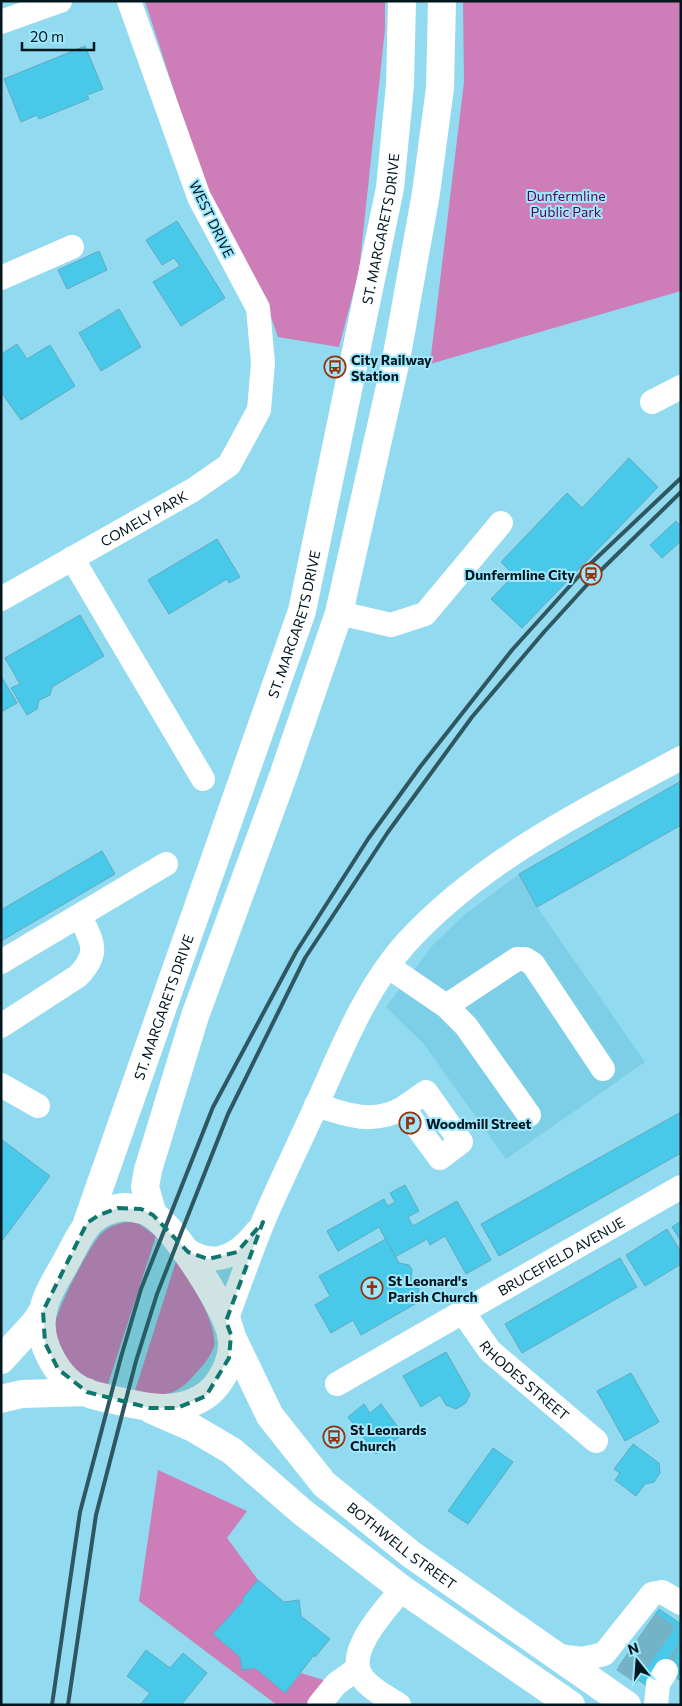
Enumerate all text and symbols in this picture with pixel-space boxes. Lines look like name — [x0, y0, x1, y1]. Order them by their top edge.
scale bar — [22, 20, 95, 52]
text: 20 m — [30, 27, 64, 45]
street label: ST. MARGARETS DRIVE — [358, 152, 402, 306]
street label: WEST DRIVE — [186, 178, 238, 260]
park label: Dunfermline Public Park — [526, 187, 606, 220]
place label: City Railway Station — [351, 351, 432, 384]
bus stop icon: City Railway Station — [323, 355, 347, 379]
street label: COMELY PARK — [97, 487, 190, 549]
street label: ST. MARGARETS DRIVE — [264, 549, 323, 700]
station icon: Dunfermline City — [579, 562, 603, 586]
place label: Dunfermline City — [465, 566, 575, 583]
street label: ST. MARGARETS DRIVE — [129, 932, 196, 1082]
parking icon: Woodmill Street — [398, 1111, 422, 1135]
place label: Woodmill Street — [426, 1115, 531, 1132]
street label: BRUCEFIELD AVENUE — [494, 1213, 627, 1299]
place label: St Leonard's Parish Church — [388, 1272, 478, 1305]
church icon: St Leonard's Parish Church — [360, 1276, 384, 1300]
street label: RHODES STREET — [477, 1337, 573, 1423]
place label: St Leonards Church — [350, 1421, 427, 1454]
bus stop icon: St Leonards Church — [322, 1425, 346, 1449]
street label: BOTHWELL STREET — [344, 1498, 460, 1592]
north arrow — [612, 1636, 662, 1686]
text: N — [626, 1638, 641, 1658]

